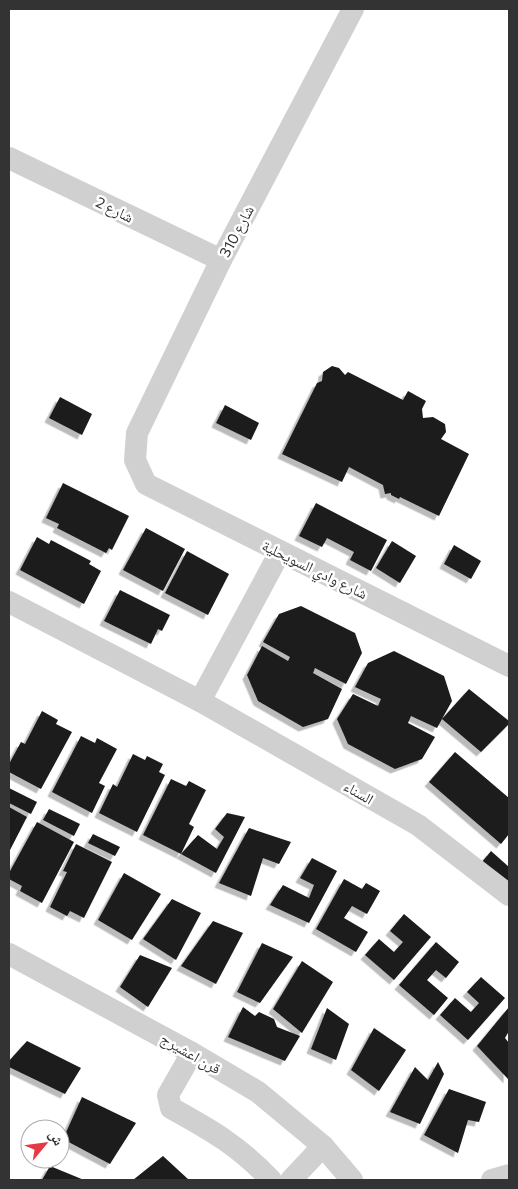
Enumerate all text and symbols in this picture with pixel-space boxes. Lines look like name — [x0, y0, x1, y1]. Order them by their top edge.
street label: شارع 2 — [92, 192, 137, 228]
street label: شارع 310 — [215, 202, 259, 261]
street label: شارع وادي السويحلية — [258, 536, 371, 606]
street label: السناء — [341, 776, 377, 808]
street label: قرن اعشيرج — [157, 1029, 224, 1079]
north arrow — [20, 1119, 70, 1169]
text: ش — [45, 1127, 68, 1149]

